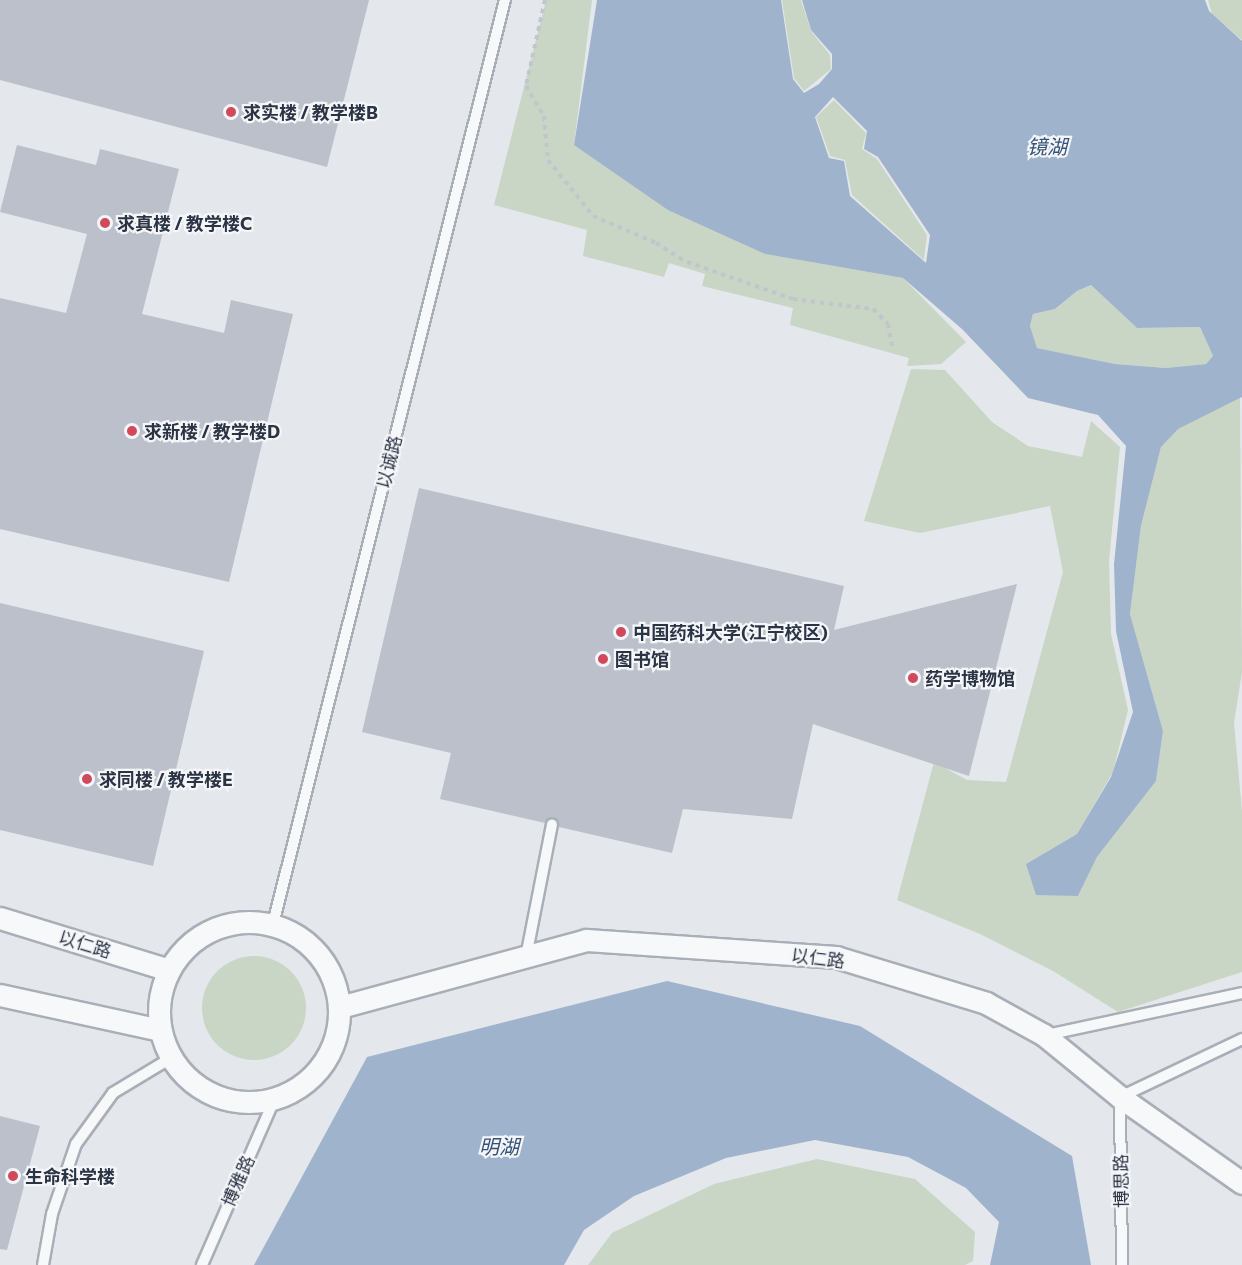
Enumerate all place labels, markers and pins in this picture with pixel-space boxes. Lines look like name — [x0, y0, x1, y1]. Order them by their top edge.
place label: 求实楼 / 教学楼B — [243, 101, 378, 123]
marker: 求实楼 / 教学楼B — [224, 105, 238, 119]
place label: 求真楼 / 教学楼C — [117, 212, 252, 234]
marker: 求真楼 / 教学楼C — [98, 216, 112, 230]
place label: 求新楼 / 教学楼D — [144, 420, 280, 442]
marker: 求新楼 / 教学楼D — [125, 424, 139, 438]
place label: 中国药科大学(江宁校区) — [633, 621, 828, 643]
marker: 中国药科大学(江宁校区) — [614, 625, 628, 639]
place label: 图书馆 — [615, 648, 669, 670]
marker: 图书馆 — [596, 652, 610, 666]
place label: 药学博物馆 — [925, 667, 1015, 689]
marker: 药学博物馆 — [906, 671, 920, 685]
place label: 求同楼 / 教学楼E — [99, 768, 233, 790]
marker: 求同楼 / 教学楼E — [80, 772, 94, 786]
place label: 生命科学楼 — [25, 1165, 115, 1187]
marker: 生命科学楼 — [6, 1169, 20, 1183]

